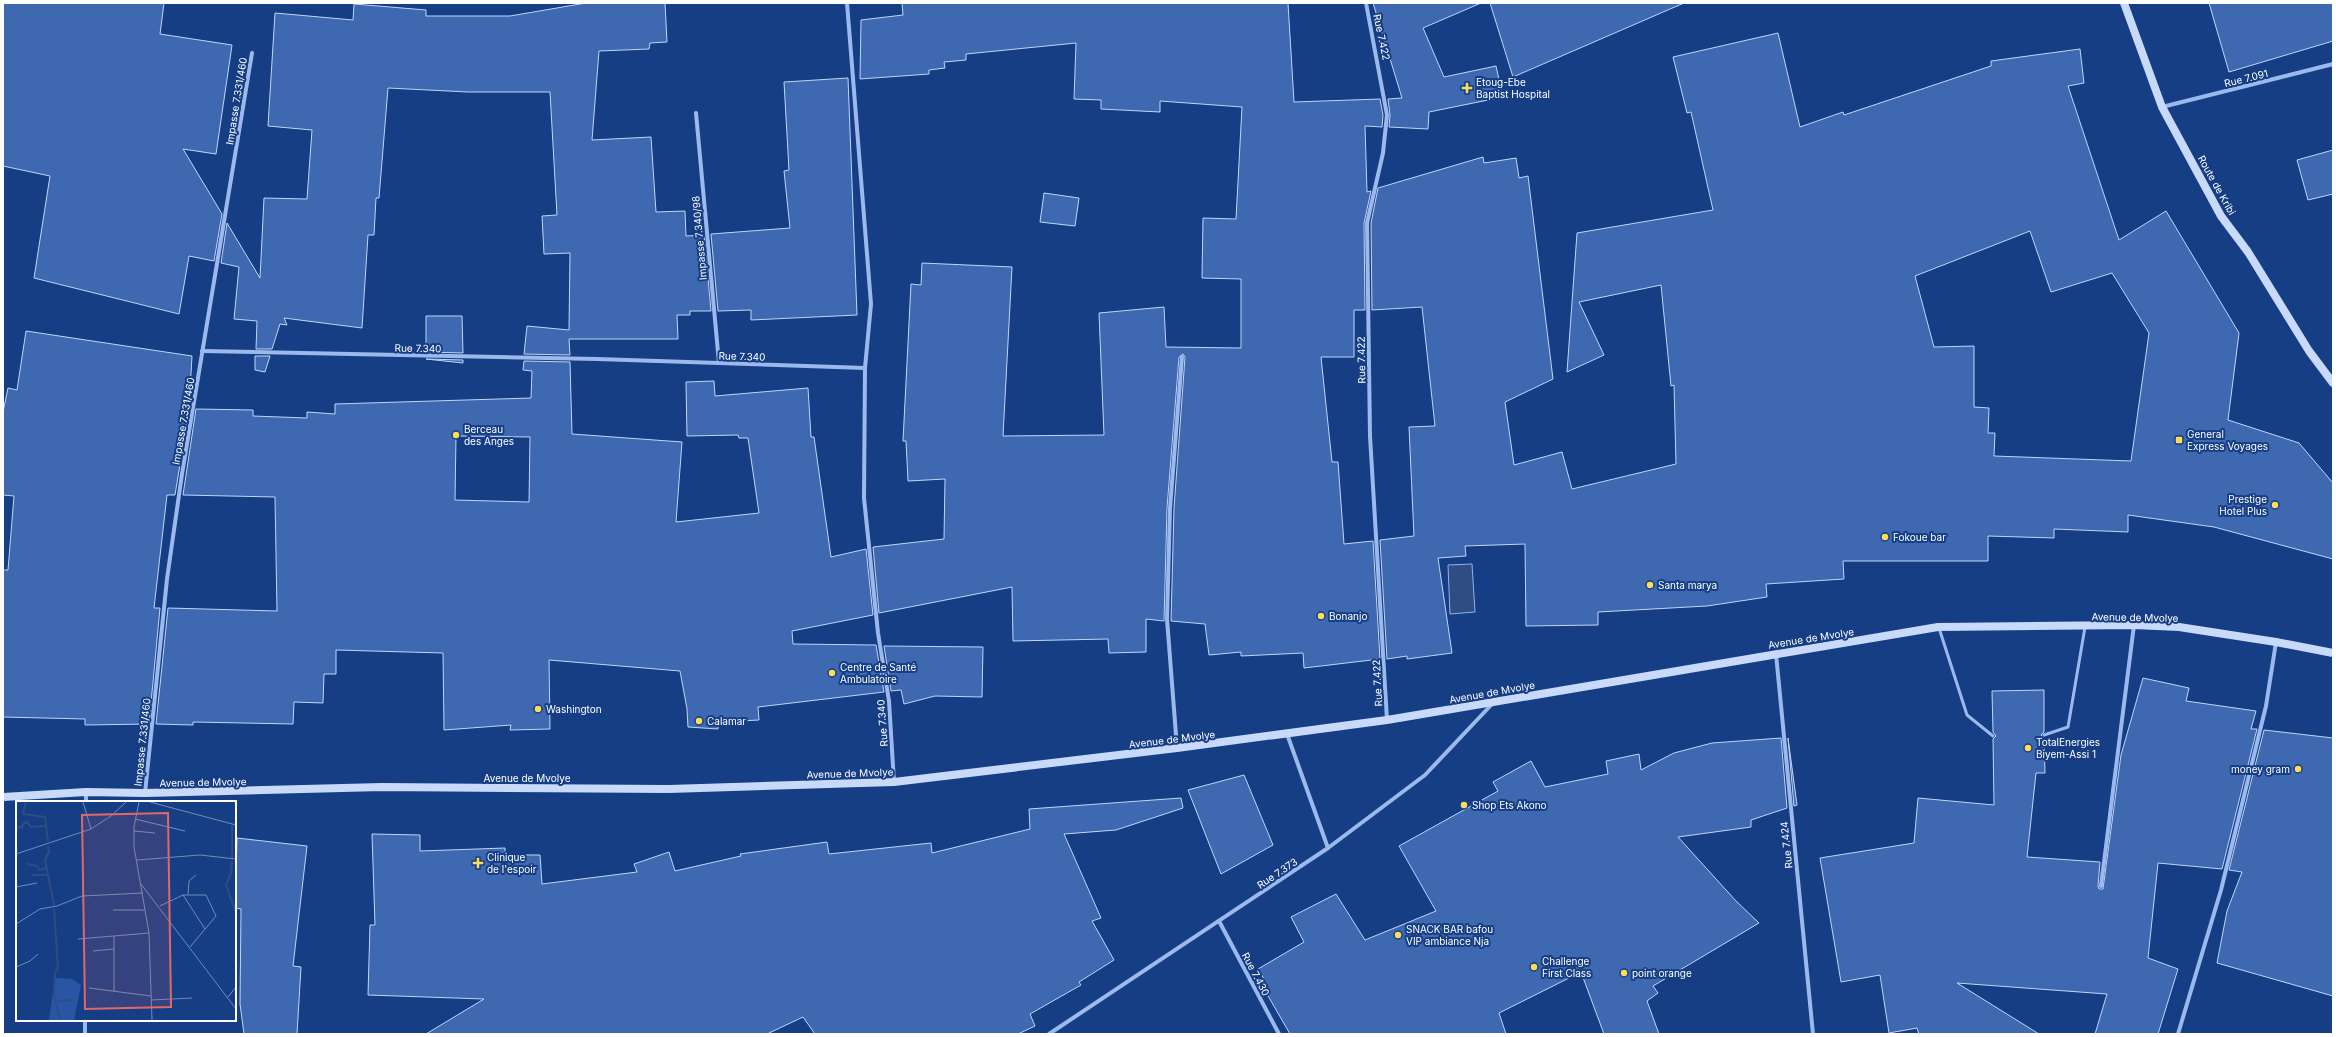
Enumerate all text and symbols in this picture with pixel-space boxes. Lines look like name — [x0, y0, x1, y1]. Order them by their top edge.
street label: Rue 7.422 — [1371, 13, 1393, 61]
street label: Impasse 7.331/460 — [223, 56, 249, 146]
street label: Rue 7.091 — [2223, 67, 2269, 89]
place label: Etoug-Ebe Baptist Hospital — [1476, 76, 1550, 100]
marker: Etoug-Ebe Baptist Hospital — [1461, 82, 1473, 94]
street label: Route de Kribi — [2196, 153, 2238, 217]
street label: Impasse 7.340/98 — [689, 195, 709, 281]
street label: Rue 7.422 — [1355, 336, 1367, 384]
street label: Rue 7.340 — [394, 342, 442, 354]
street label: Rue 7.340 — [718, 349, 766, 363]
street label: Impasse 7.331/460 — [169, 376, 197, 466]
place label: Berceau des Anges — [464, 423, 514, 447]
place label: General Express Voyages — [2187, 428, 2268, 452]
marker: Berceau des Anges — [451, 430, 461, 440]
marker: General Express Voyages — [2174, 435, 2184, 445]
place label: Prestige Hotel Plus — [2219, 493, 2267, 517]
marker: Prestige Hotel Plus — [2270, 500, 2280, 510]
place label: Fokoue bar — [1893, 531, 1946, 543]
marker: Fokoue bar — [1880, 532, 1890, 542]
place label: Santa marya — [1658, 579, 1717, 591]
marker: Santa marya — [1645, 580, 1655, 590]
place label: Bonanjo — [1329, 610, 1367, 622]
street label: Avenue de Mvolye — [2091, 610, 2179, 624]
marker: Bonanjo — [1316, 611, 1326, 621]
street label: Avenue de Mvolye — [1767, 625, 1855, 651]
street label: Rue 7.422 — [1370, 659, 1384, 707]
place label: Centre de Santé Ambulatoire — [840, 661, 916, 685]
marker: Centre de Santé Ambulatoire — [827, 668, 837, 678]
street label: Avenue de Mvolye — [1448, 679, 1536, 705]
street label: Impasse 7.331/460 — [131, 697, 153, 787]
street label: Rue 7.340 — [874, 699, 890, 747]
place label: Washington — [546, 703, 602, 715]
marker: Washington — [533, 704, 543, 714]
place label: Calamar — [707, 715, 746, 727]
marker: Calamar — [694, 716, 704, 726]
street label: Avenue de Mvolye — [1128, 728, 1216, 750]
place label: TotalEnergies Biyem-Assi 1 — [2036, 736, 2100, 760]
marker: TotalEnergies Biyem-Assi 1 — [2023, 743, 2033, 753]
place label: money gram — [2231, 763, 2290, 775]
marker: money gram — [2293, 764, 2303, 774]
street label: Avenue de Mvolye — [806, 765, 894, 781]
street label: Avenue de Mvolye — [484, 772, 571, 784]
street label: Avenue de Mvolye — [159, 775, 247, 789]
place label: Shop Ets Akono — [1472, 799, 1547, 811]
marker: Shop Ets Akono — [1459, 800, 1469, 810]
inset map — [16, 801, 236, 1021]
street label: Rue 7.424 — [1778, 821, 1794, 869]
place label: Clinique de l'espoir — [487, 851, 537, 875]
street label: Rue 7.373 — [1255, 855, 1299, 891]
marker: Clinique de l'espoir — [472, 857, 484, 869]
place label: SNACK BAR bafou VIP ambiance Nja — [1406, 923, 1493, 947]
marker: SNACK BAR bafou VIP ambiance Nja — [1393, 930, 1403, 940]
street label: Rue 7.430 — [1240, 950, 1272, 998]
place label: Challenge First Class — [1542, 955, 1591, 979]
marker: Challenge First Class — [1529, 962, 1539, 972]
place label: point orange — [1632, 967, 1692, 979]
marker: point orange — [1619, 968, 1629, 978]

